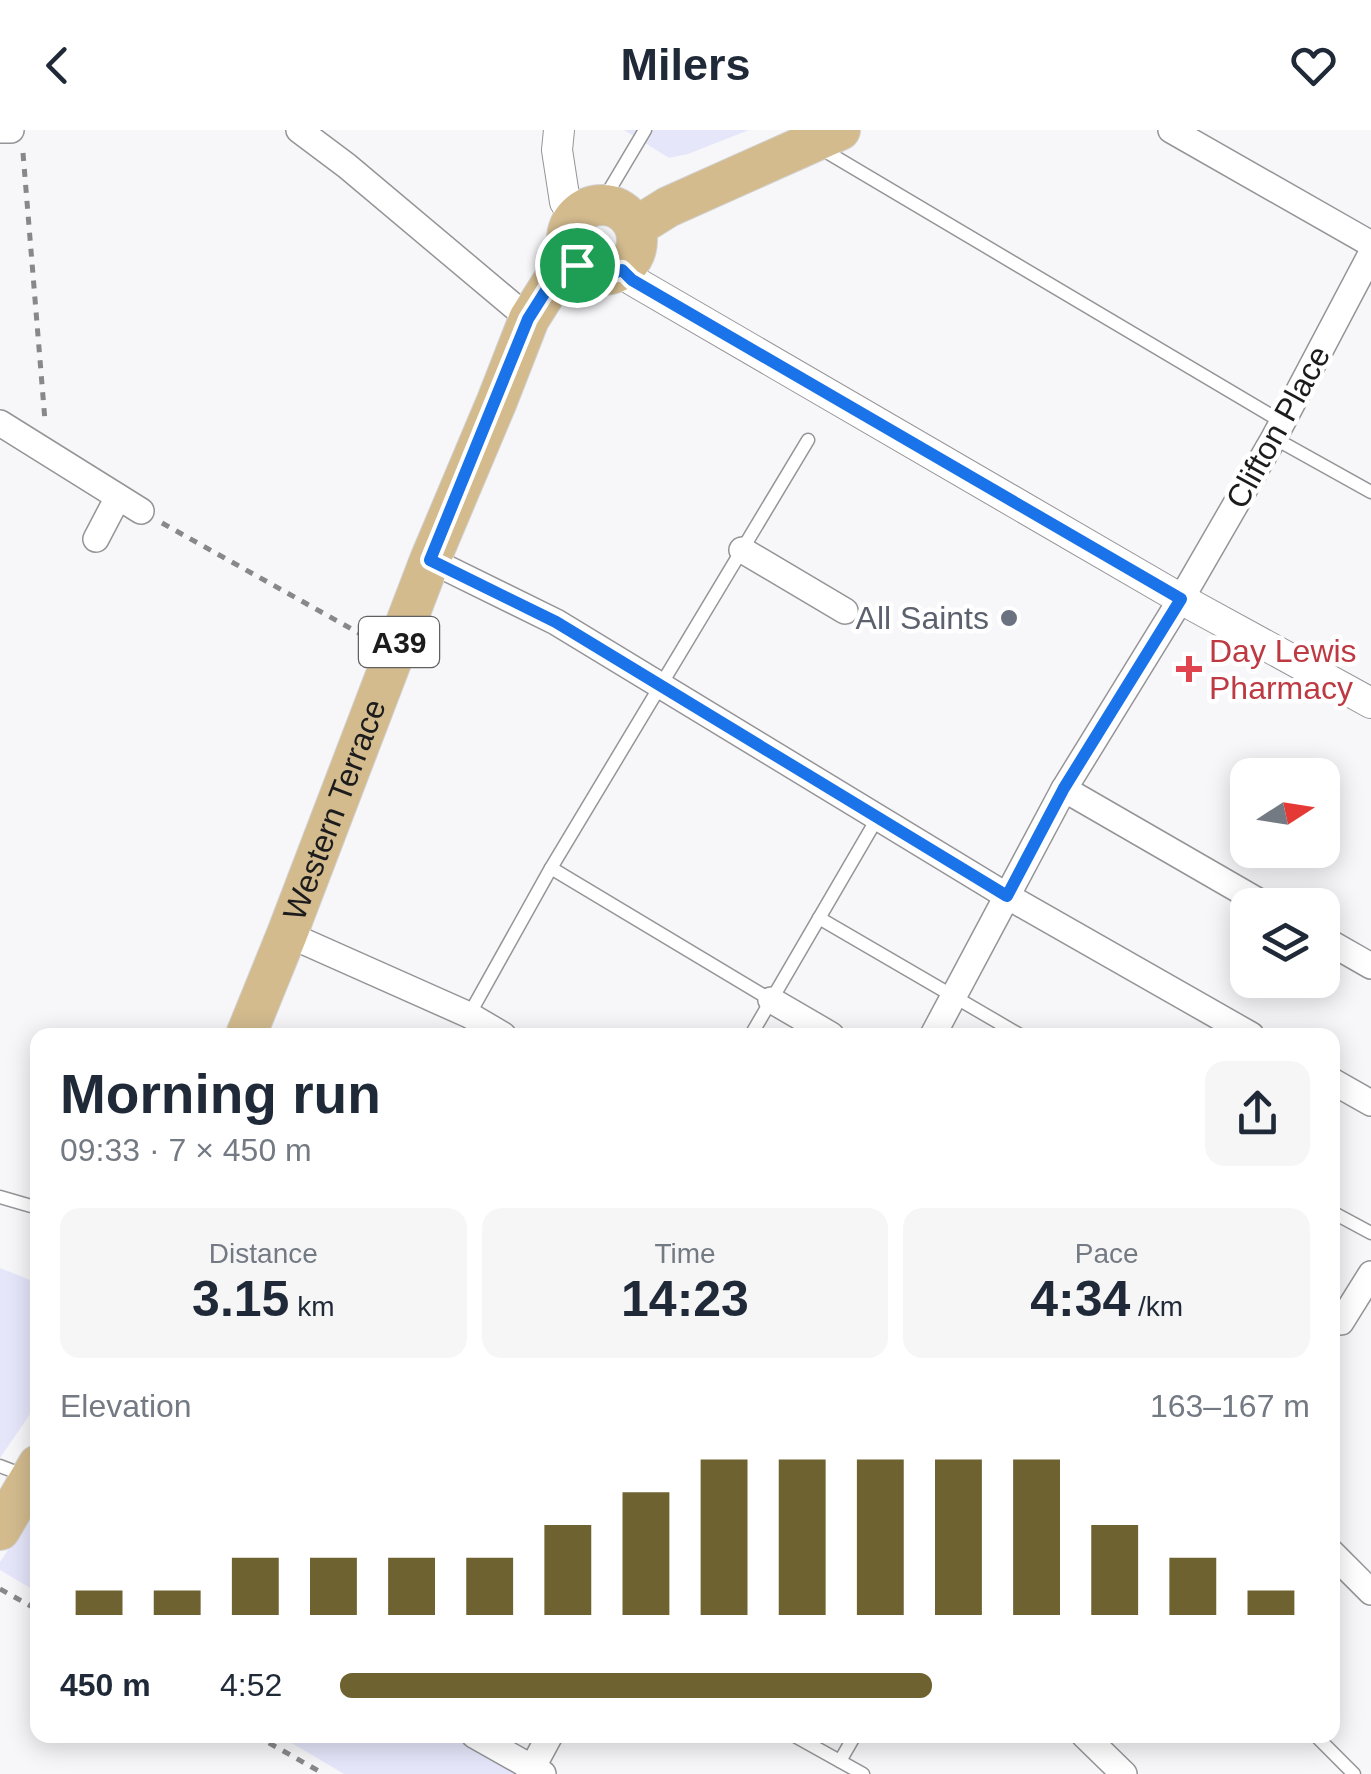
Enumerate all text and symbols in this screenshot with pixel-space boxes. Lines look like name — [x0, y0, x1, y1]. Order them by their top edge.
icon: back — [30, 38, 85, 93]
icon: heart — [1286, 38, 1341, 93]
text: Milers — [620, 39, 751, 90]
pin — [535, 223, 620, 308]
icon: arrive — [550, 238, 605, 293]
street label: Clifton Place — [1219, 340, 1337, 514]
place label: All Saints — [856, 600, 989, 636]
marker: All Saints — [998, 607, 1020, 629]
road number: A39 — [359, 617, 439, 667]
place label: Day Lewis Pharmacy — [1209, 633, 1357, 706]
marker: Day Lewis Pharmacy — [1178, 658, 1200, 680]
street label: Western Terrace — [276, 694, 393, 925]
north arrow — [1230, 758, 1340, 868]
map controls — [1230, 758, 1340, 998]
button: layers — [1230, 888, 1340, 998]
button: share — [1205, 1061, 1310, 1166]
text: Morning run — [60, 1063, 381, 1125]
text: 09:33 · 7 × 450 m — [60, 1132, 312, 1168]
text: Distance — [209, 1238, 318, 1269]
text: Time — [654, 1238, 716, 1269]
text: Pace — [1075, 1238, 1139, 1269]
text: 3.15 — [192, 1271, 289, 1327]
text: 14:23 — [621, 1271, 749, 1327]
text: 4:34 — [1030, 1271, 1130, 1327]
text: km — [289, 1291, 335, 1322]
text: /km — [1130, 1291, 1183, 1322]
text: Elevation — [60, 1388, 192, 1424]
text: 163–167 m — [1150, 1388, 1310, 1424]
text: 450 m — [60, 1667, 151, 1703]
text: 4:52 — [220, 1667, 282, 1703]

